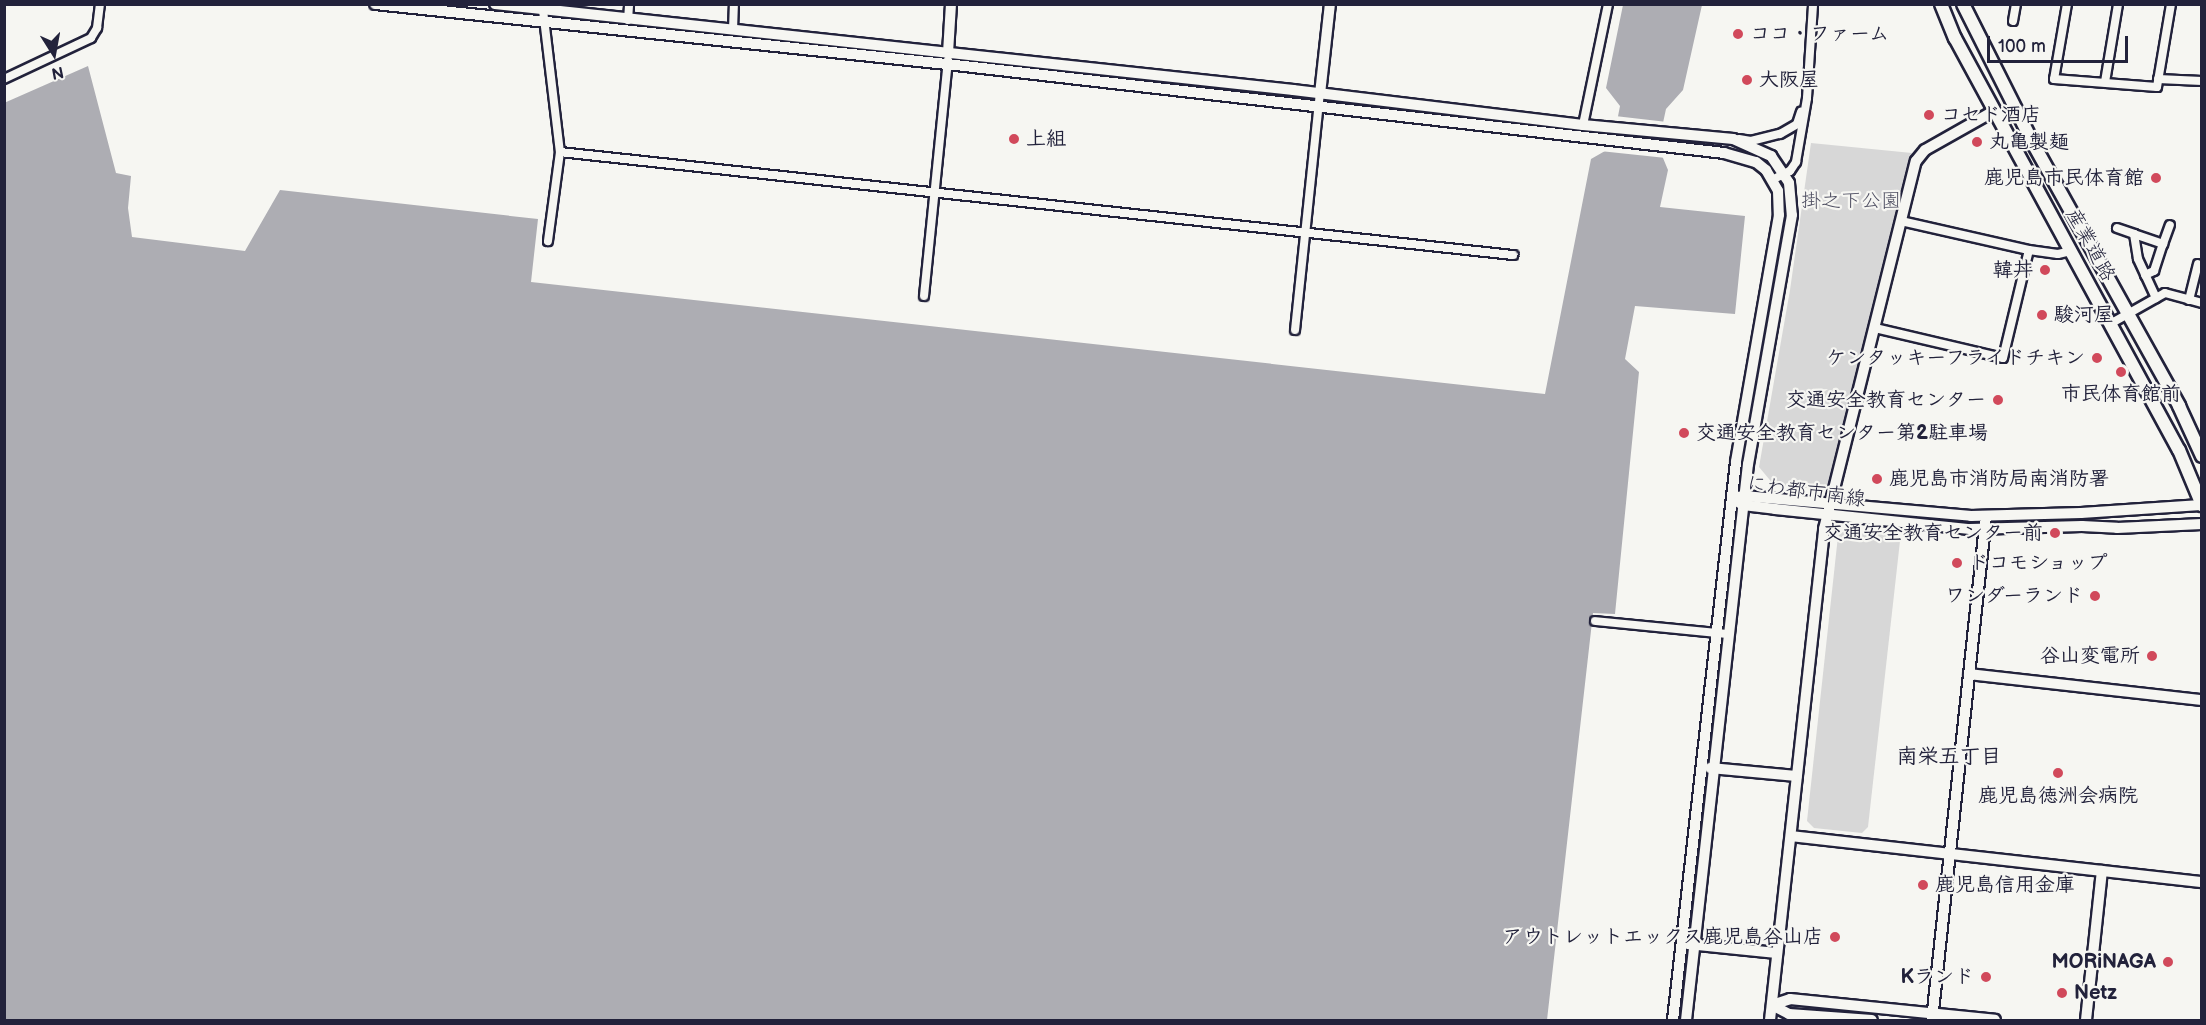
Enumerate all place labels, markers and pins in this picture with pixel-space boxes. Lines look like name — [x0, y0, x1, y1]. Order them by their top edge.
place label: ココ・ファーム — [1750, 22, 1890, 46]
marker: ココ・ファーム — [1731, 27, 1745, 41]
place label: 大阪屋 — [1759, 68, 1819, 92]
marker: 大阪屋 — [1740, 73, 1754, 87]
place label: コセド酒店 — [1941, 103, 2041, 127]
marker: コセド酒店 — [1922, 108, 1936, 122]
place label: 上組 — [1026, 127, 1066, 151]
place label: 丸亀製麺 — [1989, 130, 2069, 154]
marker: 上組 — [1007, 132, 1021, 146]
marker: 丸亀製麺 — [1970, 135, 1984, 149]
place label: 鹿児島市民体育館 — [1984, 166, 2144, 190]
marker: 鹿児島市民体育館 — [2149, 171, 2163, 185]
place label: 韓丼 — [1993, 258, 2033, 282]
marker: 韓丼 — [2038, 263, 2052, 277]
place label: 駿河屋 — [2054, 303, 2114, 327]
marker: 駿河屋 — [2035, 308, 2049, 322]
place label: ケンタッキーフライドチキン — [1825, 346, 2085, 370]
marker: ケンタッキーフライドチキン — [2090, 351, 2104, 365]
marker: 市民体育館前 — [2114, 365, 2128, 379]
place label: 市民体育館前 — [2061, 382, 2181, 406]
place label: 交通安全教育センター — [1786, 388, 1986, 412]
marker: 交通安全教育センター — [1991, 393, 2005, 407]
place label: 交通安全教育センター第2駐車場 — [1696, 421, 1988, 445]
marker: 交通安全教育センター第2駐車場 — [1677, 426, 1691, 440]
place label: 鹿児島市消防局南消防署 — [1889, 467, 2109, 491]
marker: 鹿児島市消防局南消防署 — [1870, 472, 1884, 486]
place label: 交通安全教育センター前 — [1823, 521, 2043, 545]
marker: 交通安全教育センター前 — [2048, 526, 2062, 540]
place label: ドコモショップ — [1969, 551, 2109, 575]
marker: ドコモショップ — [1950, 556, 1964, 570]
place label: ワンダーランド — [1945, 584, 2083, 608]
marker: ワンダーランド — [2088, 589, 2102, 603]
place label: 谷山変電所 — [2040, 644, 2140, 668]
marker: 谷山変電所 — [2145, 649, 2159, 663]
marker: 鹿児島徳洲会病院 — [2049, 764, 2067, 782]
place label: 鹿児島徳洲会病院 — [1978, 784, 2138, 808]
place label: 鹿児島信用金庫 — [1935, 873, 2075, 897]
marker: 鹿児島信用金庫 — [1916, 878, 1930, 892]
place label: アウトレットエックス鹿児島谷山店 — [1503, 925, 1823, 949]
marker: アウトレットエックス鹿児島谷山店 — [1828, 930, 1842, 944]
place label: MORiNAGA — [2052, 950, 2156, 974]
marker: MORiNAGA — [2161, 955, 2175, 969]
place label: Kランド — [1900, 965, 1974, 989]
marker: Kランド — [1979, 970, 1993, 984]
place label: Netz — [2074, 981, 2117, 1005]
marker: Netz — [2055, 986, 2069, 1000]

